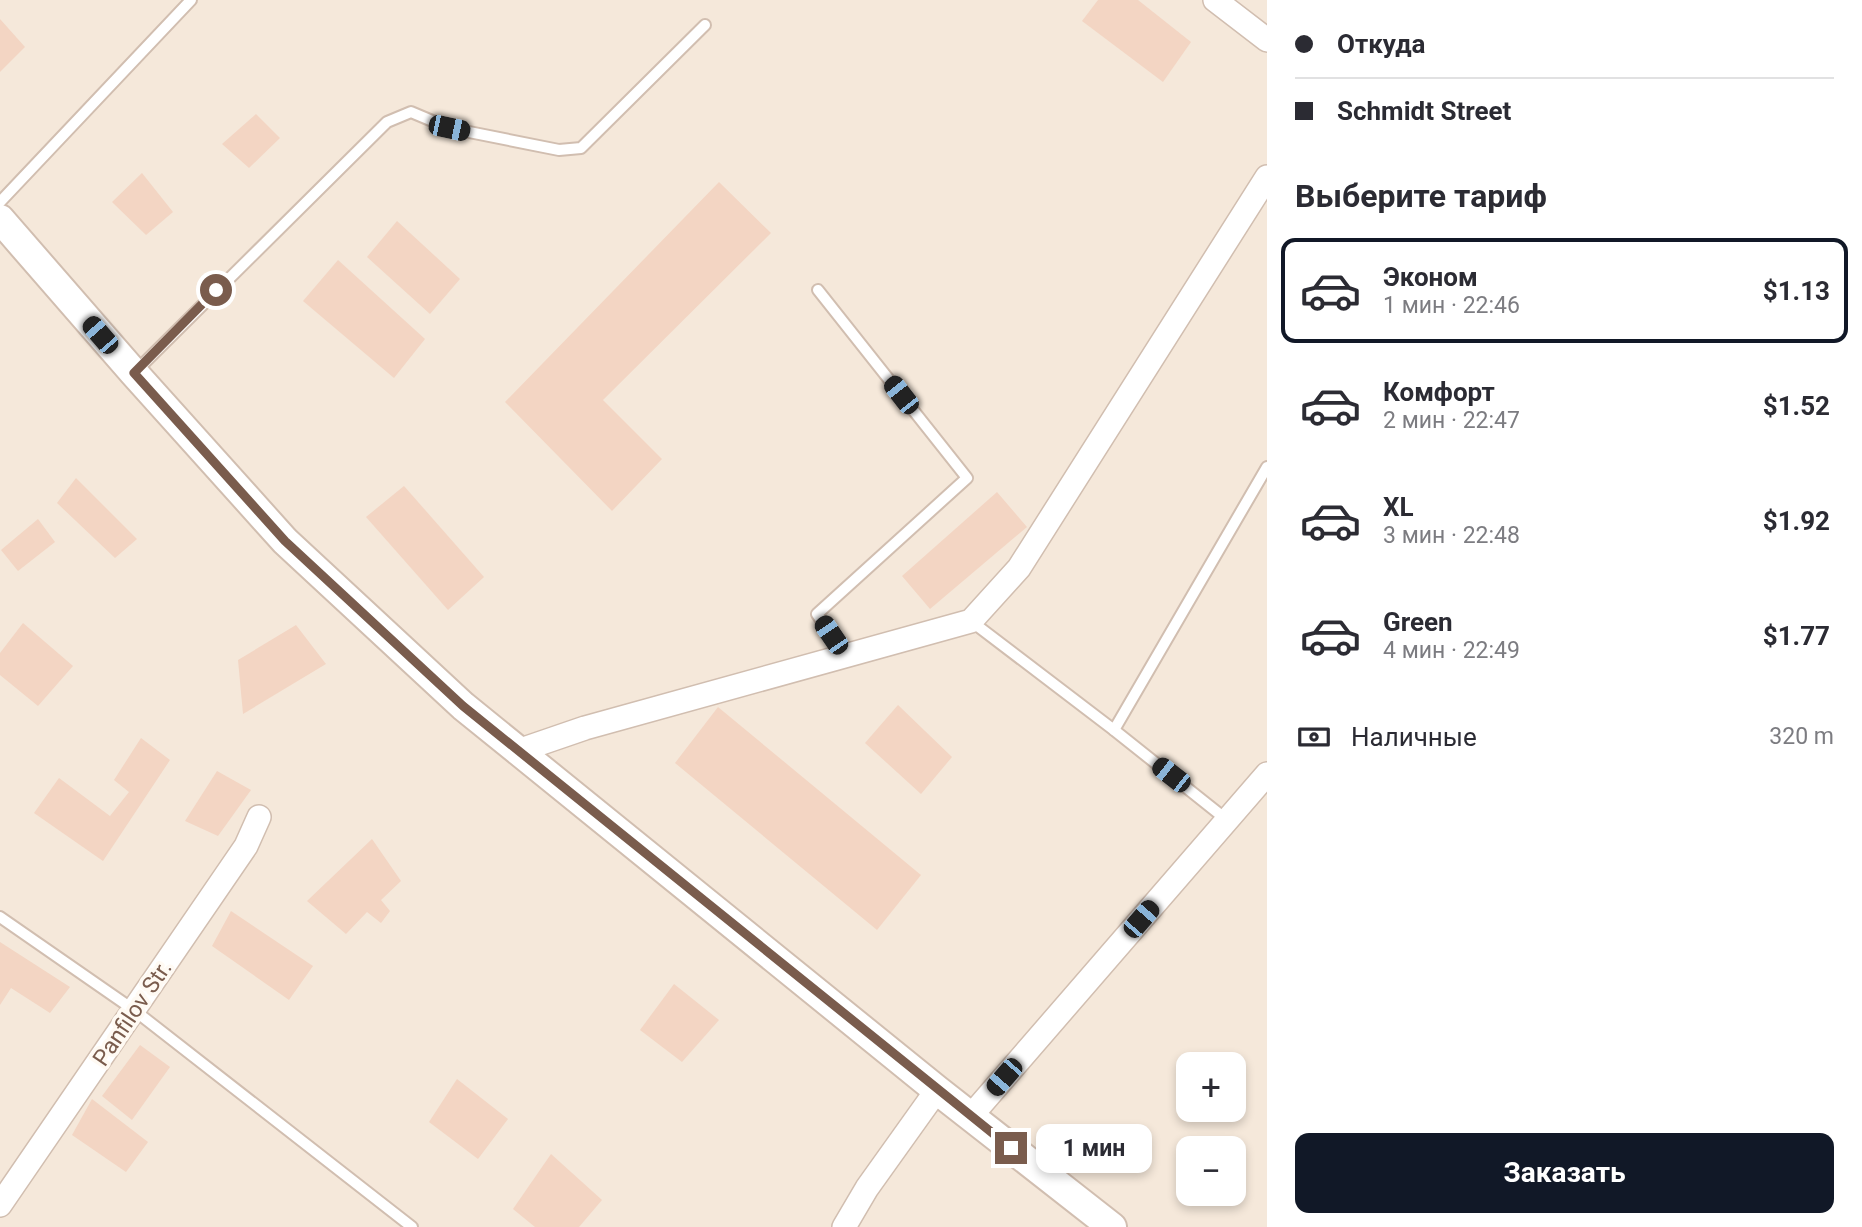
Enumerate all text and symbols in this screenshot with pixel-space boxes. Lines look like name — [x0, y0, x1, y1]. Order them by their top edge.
text: Откуда — [1337, 29, 1426, 59]
text: Schmidt Street — [1337, 96, 1511, 126]
car — [427, 113, 472, 143]
text: Выберите тариф — [1295, 177, 1547, 215]
icon: car — [1299, 259, 1362, 322]
text: Эконом — [1383, 262, 1478, 292]
route start — [200, 274, 232, 306]
text: $1.13 — [1763, 276, 1830, 306]
text: 1 мин · 22:46 — [1383, 292, 1520, 319]
car — [79, 312, 122, 358]
car — [880, 372, 923, 418]
icon: car — [1299, 374, 1362, 437]
text: Комфорт — [1383, 377, 1495, 407]
text: $1.52 — [1763, 391, 1830, 421]
text: 2 мин · 22:47 — [1383, 407, 1520, 434]
icon: car — [1299, 489, 1362, 552]
text: XL — [1383, 492, 1414, 522]
text: $1.92 — [1763, 506, 1830, 536]
text: 3 мин · 22:48 — [1383, 522, 1520, 549]
icon: car — [1299, 604, 1362, 667]
text: Green — [1383, 607, 1453, 637]
car — [811, 612, 852, 658]
text: $1.77 — [1763, 621, 1830, 651]
text: 4 мин · 22:49 — [1383, 637, 1520, 664]
icon: cash — [1295, 718, 1333, 756]
text: Наличные — [1351, 722, 1477, 752]
text: 320 m — [1769, 723, 1834, 750]
car — [1148, 754, 1195, 796]
car — [1120, 896, 1163, 942]
street label: Panfilov Str. — [87, 955, 178, 1071]
map controls — [1176, 1052, 1246, 1206]
button: + — [1176, 1052, 1246, 1122]
car — [983, 1054, 1026, 1100]
callout: 1 мин — [1036, 1124, 1151, 1172]
route end — [995, 1132, 1027, 1164]
button: Заказать — [1295, 1133, 1834, 1213]
text: 1 мин — [1063, 1135, 1125, 1162]
button: − — [1176, 1136, 1246, 1206]

